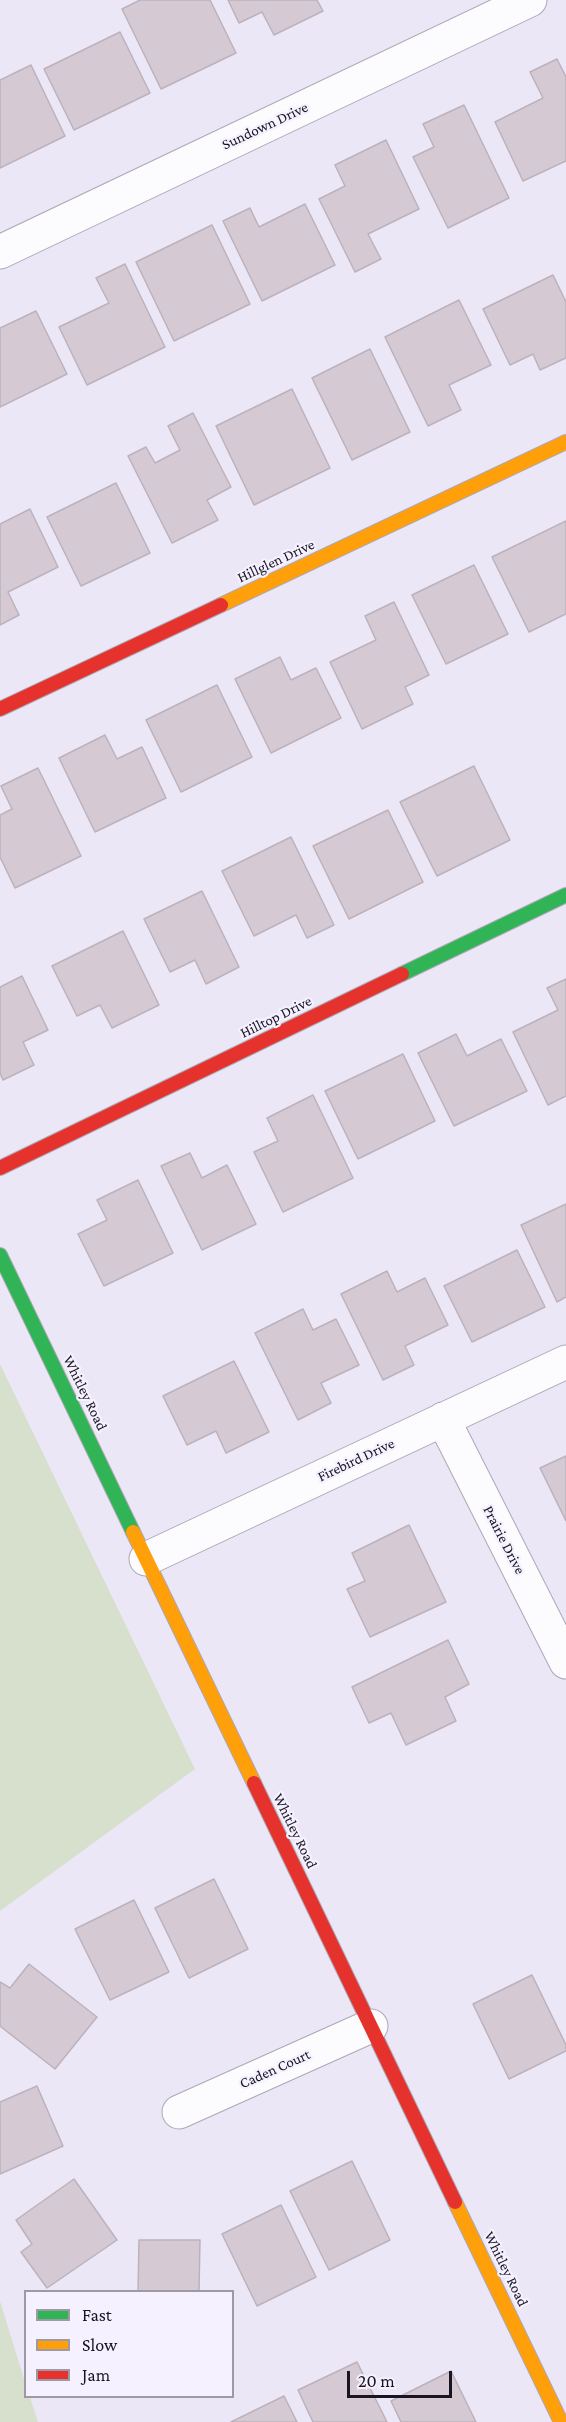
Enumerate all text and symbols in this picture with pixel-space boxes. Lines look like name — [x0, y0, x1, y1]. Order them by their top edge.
street label: Sundown Drive — [219, 98, 311, 154]
street label: Hillglen Drive — [235, 535, 317, 587]
street label: Hilltop Drive — [237, 992, 315, 1042]
street label: Whitley Road — [59, 1352, 111, 1434]
street label: Firebird Drive — [315, 1434, 397, 1486]
street label: Prairie Drive — [479, 1503, 529, 1577]
street label: Whitley Road — [269, 1790, 321, 1872]
street label: Caden Court — [237, 2045, 313, 2093]
street label: Whitley Road — [480, 2228, 532, 2310]
legend — [24, 2290, 234, 2398]
text: Fast — [82, 2305, 112, 2325]
text: Slow — [82, 2335, 117, 2355]
scale bar — [350, 2359, 455, 2397]
text: Jam — [82, 2365, 110, 2385]
text: 20 m — [358, 2371, 395, 2391]

